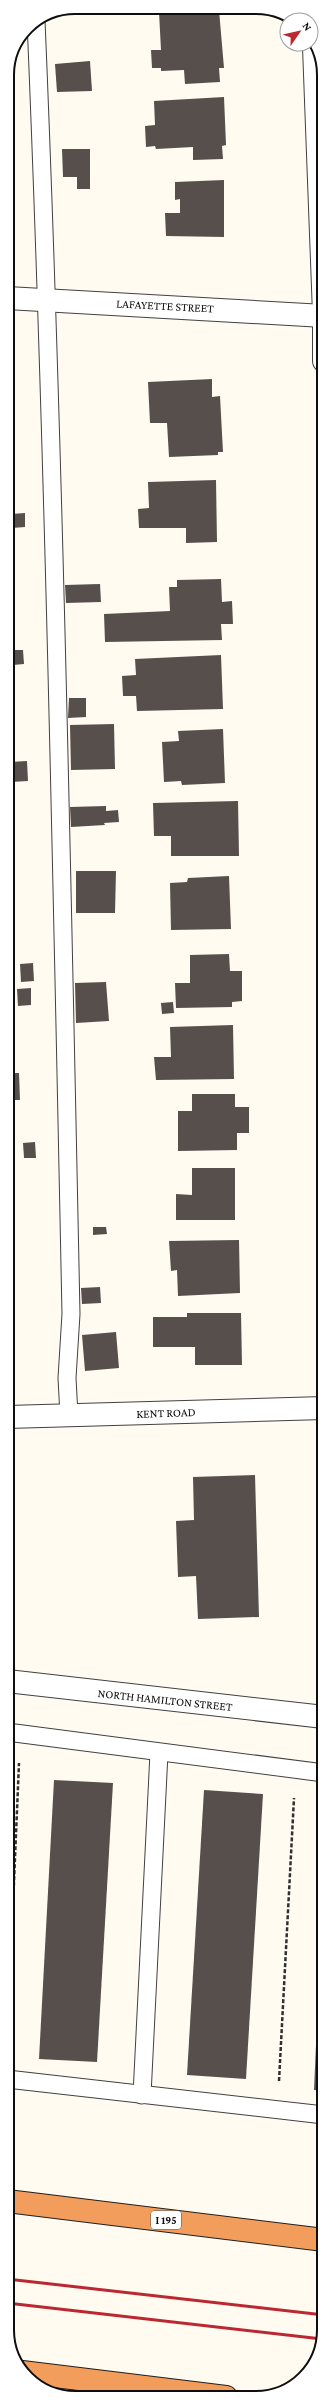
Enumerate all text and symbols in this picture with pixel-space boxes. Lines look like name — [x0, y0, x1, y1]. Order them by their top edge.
north arrow — [279, 12, 319, 52]
text: N — [300, 20, 315, 33]
street label: LAFAYETTE STREET — [116, 296, 215, 316]
street label: KENT ROAD — [136, 1405, 196, 1421]
street label: NORTH HAMILTON STREET — [97, 1686, 234, 1714]
road number: I 195 — [151, 2211, 181, 2229]

